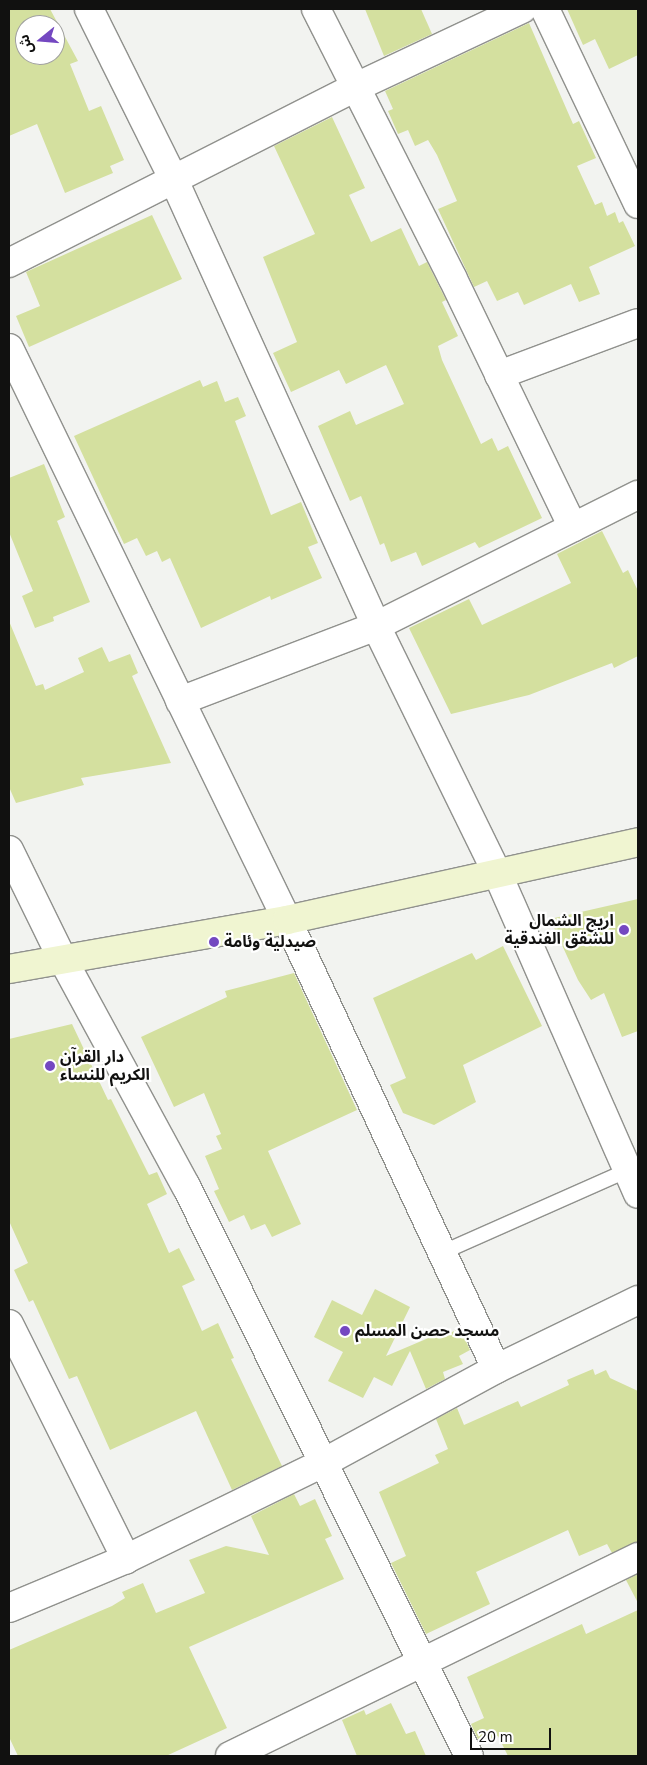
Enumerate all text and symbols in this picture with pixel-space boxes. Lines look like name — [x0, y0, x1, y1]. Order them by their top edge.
north arrow — [15, 15, 65, 65]
text: ش — [14, 32, 38, 56]
place label: اريج الشمال للشقق الفندقية — [505, 911, 614, 949]
marker: اريج الشمال للشقق الفندقية — [618, 924, 630, 936]
place label: صيدلية وئامة — [224, 932, 316, 952]
marker: صيدلية وئامة — [208, 936, 220, 948]
place label: دار القرآن الكريم للنساء — [60, 1047, 150, 1085]
marker: دار القرآن الكريم للنساء — [44, 1060, 56, 1072]
place label: مسجد حصن المسلم — [355, 1321, 499, 1341]
marker: مسجد حصن المسلم — [339, 1325, 351, 1337]
scale bar — [472, 1718, 553, 1750]
text: 20 m — [478, 1727, 513, 1747]

